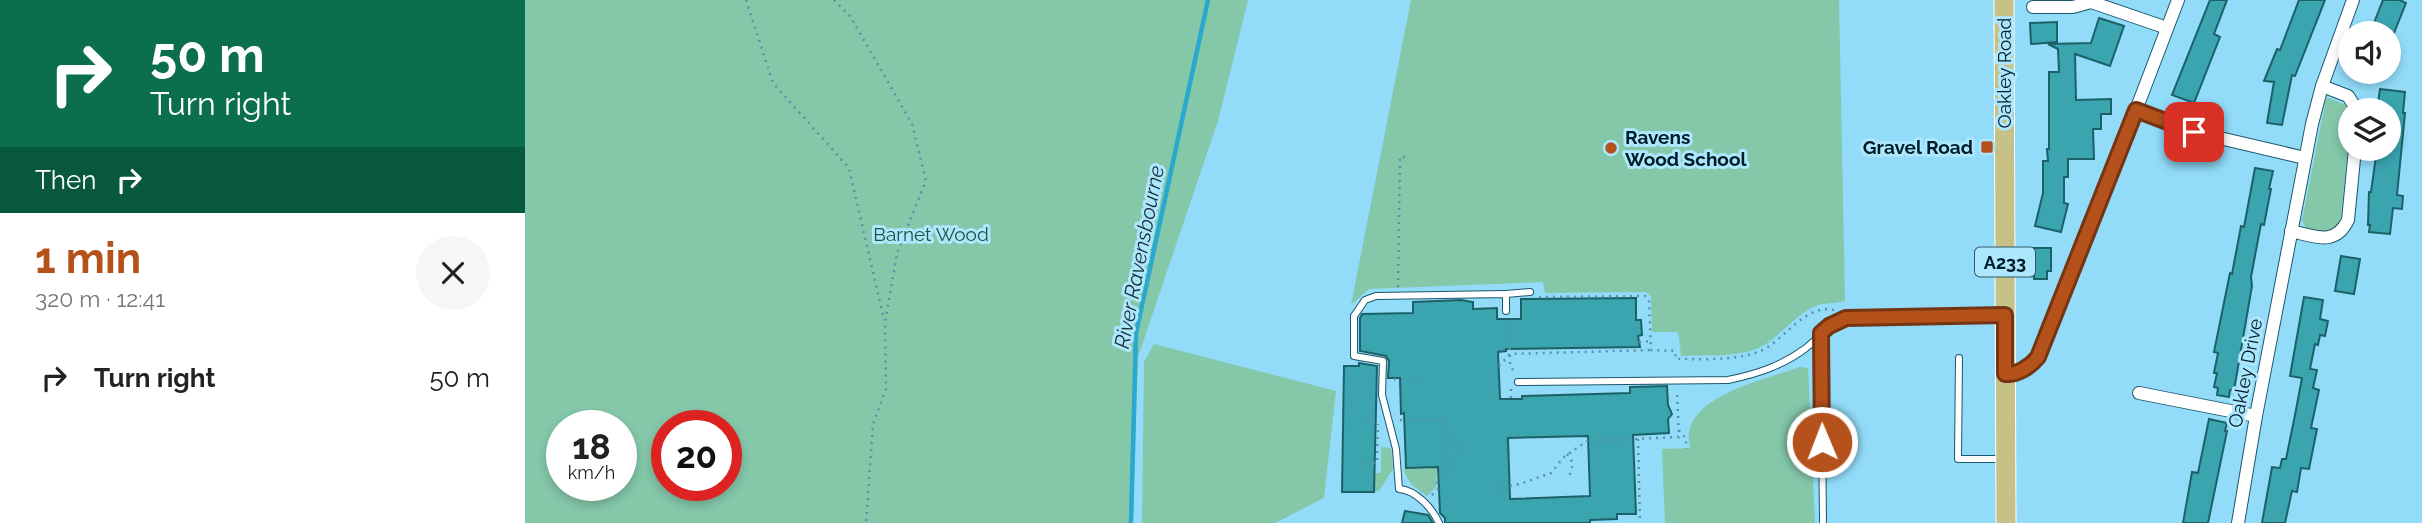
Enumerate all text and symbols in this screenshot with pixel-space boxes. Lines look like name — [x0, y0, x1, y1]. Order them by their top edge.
street label: Oakley Road — [1993, 18, 2015, 128]
map controls — [2338, 21, 2401, 161]
button: sound — [2338, 21, 2401, 84]
text: 50 m — [150, 26, 265, 83]
icon: right — [35, 28, 126, 119]
text: Turn right — [150, 85, 291, 122]
button: layers — [2338, 98, 2401, 161]
pin — [2164, 102, 2224, 162]
icon: arrive — [2175, 113, 2213, 151]
place label: Ravens Wood School — [1625, 126, 1747, 170]
place label: Gravel Road — [1863, 136, 1973, 158]
marker: Gravel Road — [1979, 139, 1995, 155]
marker: Ravens Wood School — [1603, 140, 1619, 156]
icon: right — [110, 161, 148, 199]
water label: River Ravensbourne — [1109, 163, 1169, 351]
text: Then — [35, 165, 96, 195]
park label: Barnet Wood — [873, 223, 989, 245]
text: 1 min — [35, 234, 141, 283]
button: close — [416, 236, 490, 310]
road number: A233 — [1975, 248, 2035, 276]
text: 320 m · 12:41 — [35, 285, 165, 312]
street label: Oakley Drive — [2224, 317, 2266, 429]
icon: right — [35, 359, 73, 397]
text: Turn right — [94, 363, 215, 393]
text: 50 m — [429, 363, 490, 393]
position arrow — [1785, 405, 1859, 479]
speed limit sign: 20 — [651, 410, 742, 501]
text: 18 — [572, 426, 611, 467]
text: km/h — [568, 462, 615, 483]

